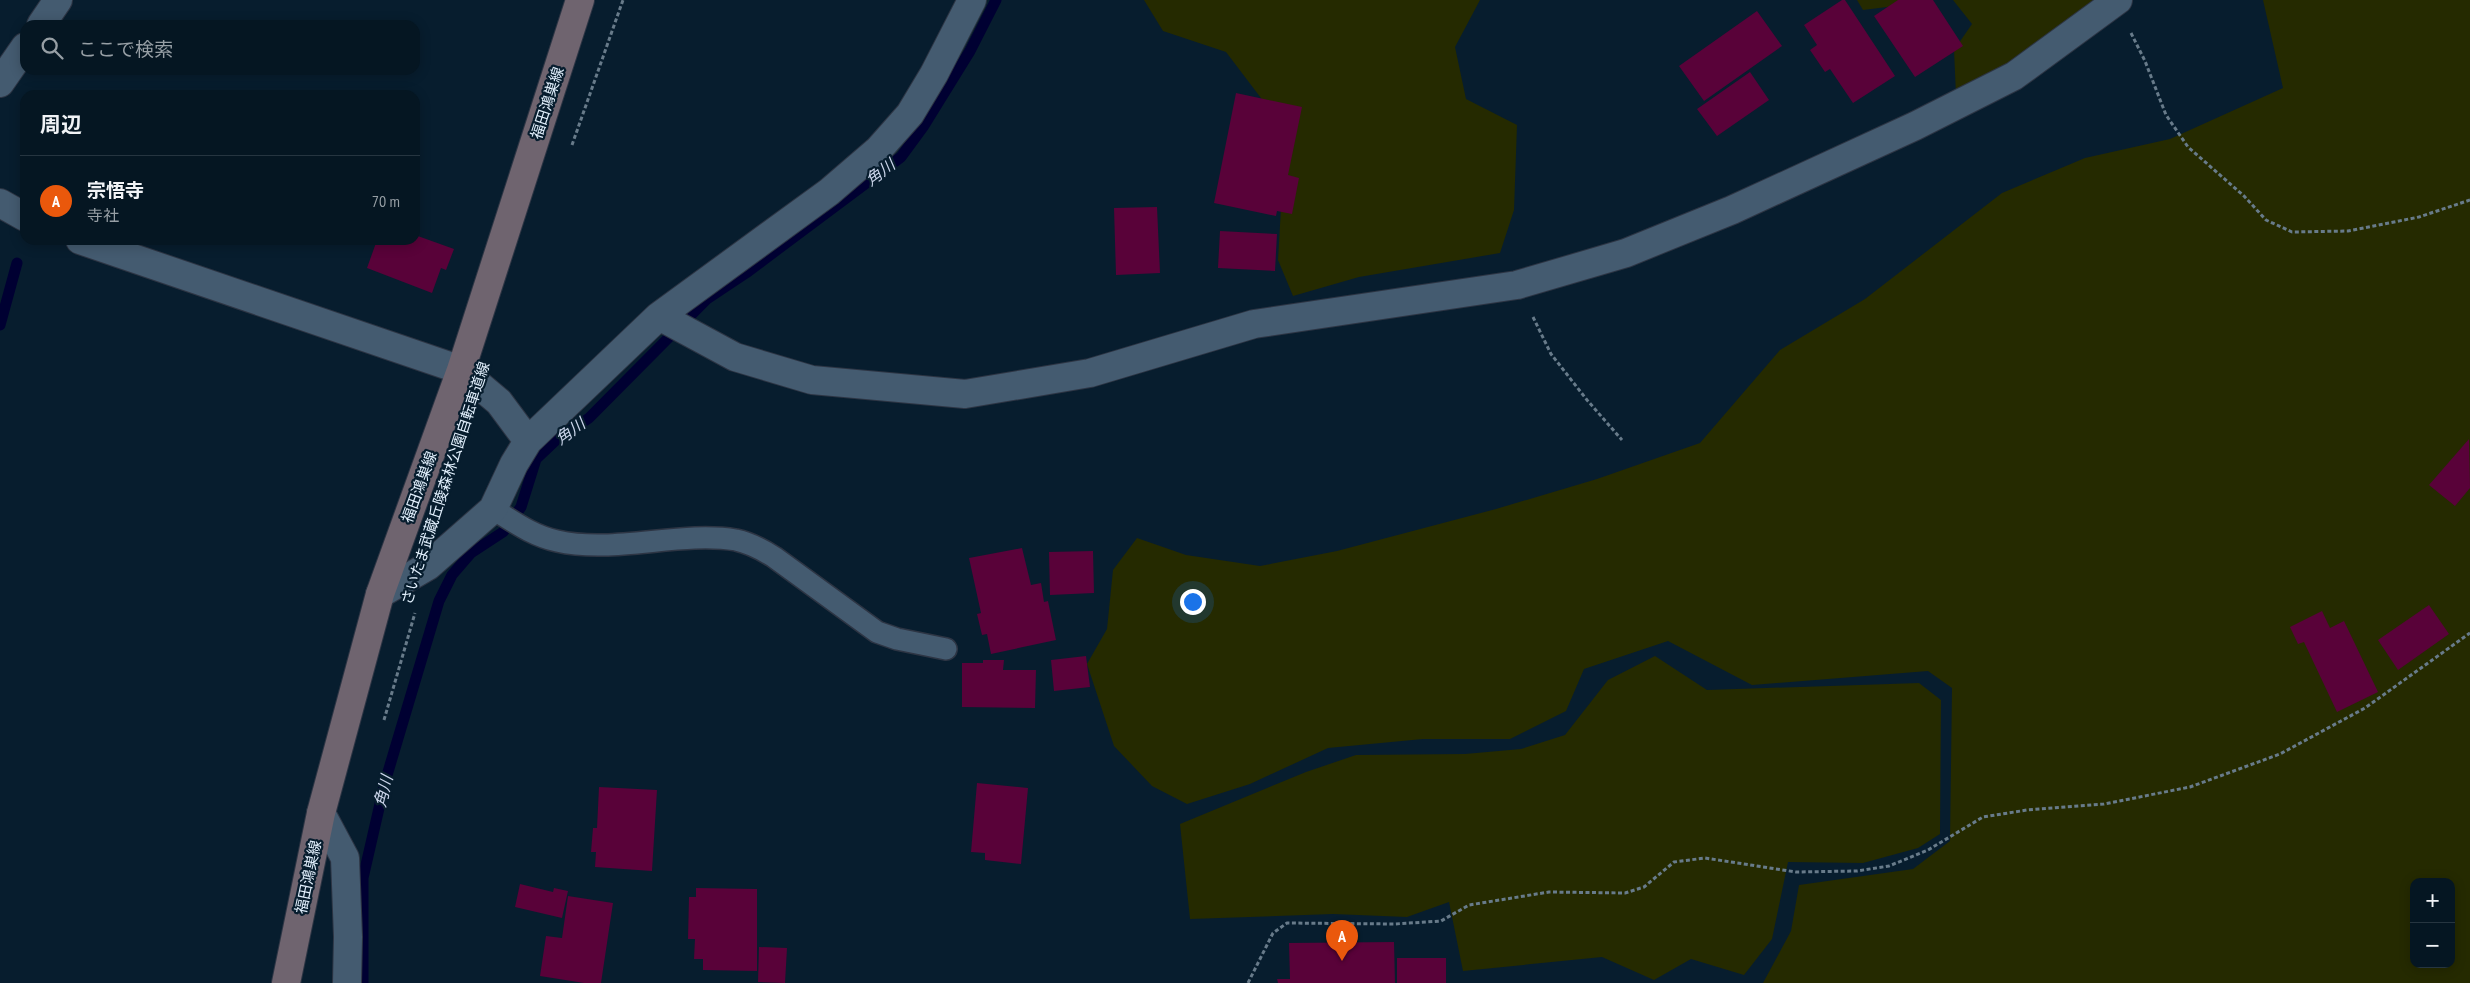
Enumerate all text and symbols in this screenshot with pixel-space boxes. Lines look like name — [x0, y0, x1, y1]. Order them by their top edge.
search box — [20, 20, 420, 75]
icon: search — [38, 34, 66, 62]
text: ここで検索 — [78, 37, 173, 61]
street label: 福田鴻巣線 — [526, 64, 568, 142]
text: 周辺 — [40, 111, 82, 138]
water label: 角川 — [861, 153, 900, 190]
text: 宗悟寺 — [87, 178, 144, 202]
text: A — [52, 191, 60, 211]
text: 70 m — [372, 191, 400, 211]
text: 寺社 — [87, 205, 119, 225]
street label: さいたま武蔵丘陵森林公園自転車道線 — [397, 359, 493, 607]
water label: 角川 — [551, 412, 590, 448]
street label: 福田鴻巣線 — [397, 449, 441, 525]
your location — [1180, 589, 1206, 615]
water label: 角川 — [369, 771, 397, 809]
street label: 福田鴻巣線 — [291, 838, 325, 916]
map controls — [2410, 878, 2455, 968]
button: + — [2410, 878, 2455, 923]
pin: A — [1326, 920, 1358, 961]
button: − — [2410, 923, 2455, 968]

